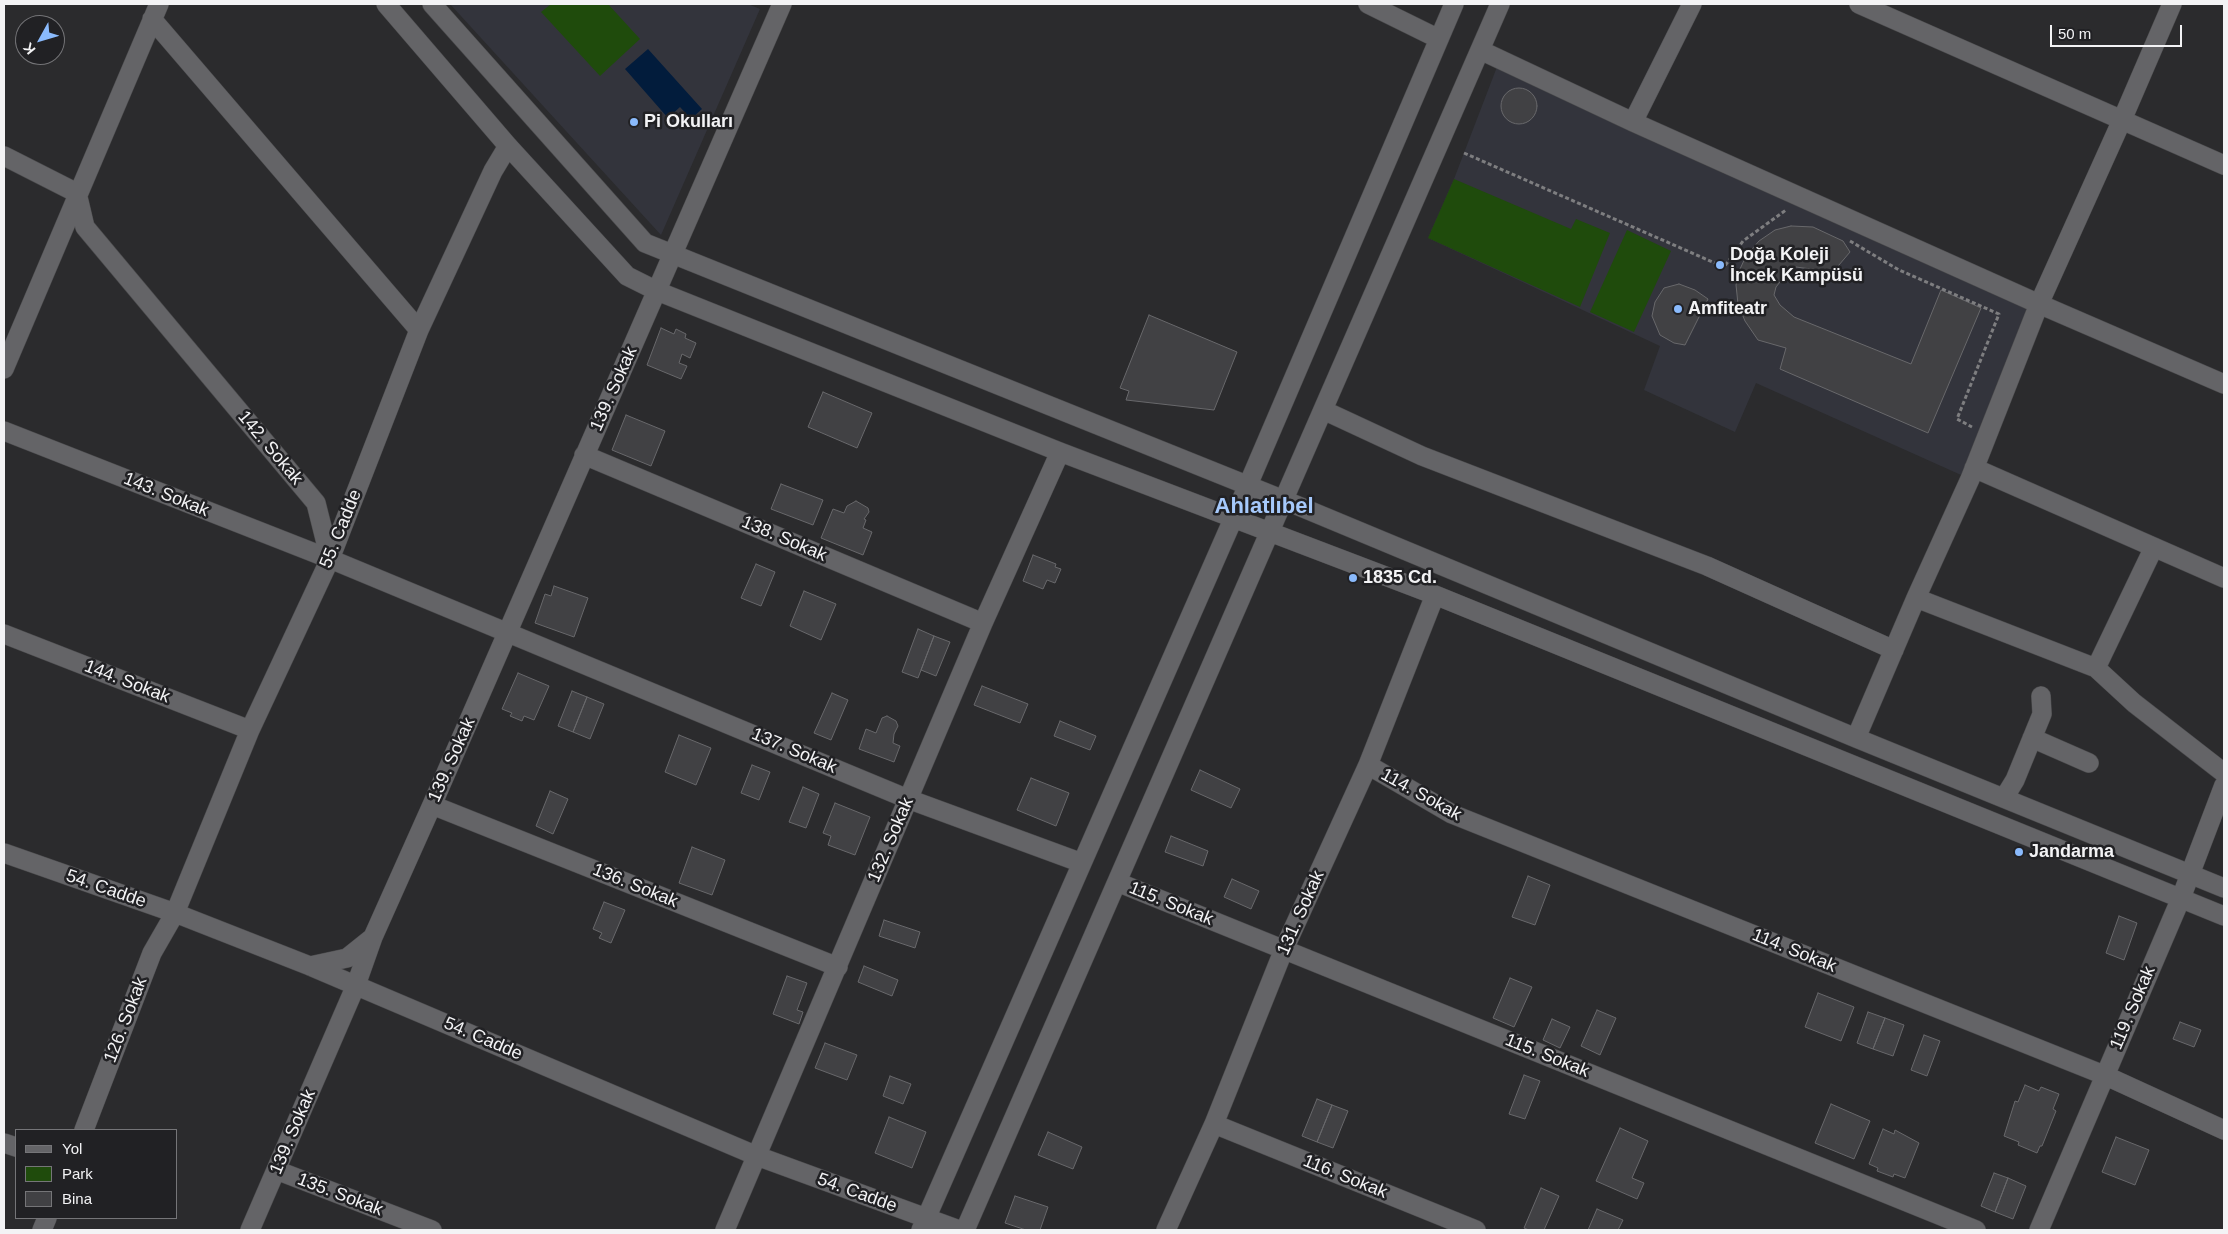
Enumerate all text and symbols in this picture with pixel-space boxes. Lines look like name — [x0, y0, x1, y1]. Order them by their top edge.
north arrow — [15, 15, 65, 65]
scale bar — [2053, 15, 2186, 47]
text: 50 m — [2058, 25, 2091, 42]
text: K — [20, 40, 39, 58]
place label: Pi Okulları — [644, 111, 733, 133]
marker: Pi Okulları — [628, 116, 640, 128]
place label: Doğa Koleji İncek Kampüsü — [1730, 244, 1863, 286]
marker: Doğa Koleji İncek Kampüsü — [1714, 259, 1726, 271]
place label: Amfiteatr — [1688, 298, 1767, 320]
marker: Amfiteatr — [1672, 303, 1684, 315]
street label: 139. Sokak — [586, 343, 642, 435]
street label: 142. Sokak — [233, 407, 307, 489]
street label: 143. Sokak — [120, 468, 212, 522]
street label: 55. Cadde — [315, 486, 367, 572]
district label: Ahlatlıbel — [1214, 494, 1314, 520]
street label: 138. Sokak — [738, 511, 830, 567]
place label: 1835 Cd. — [1363, 567, 1437, 589]
marker: 1835 Cd. — [1347, 572, 1359, 584]
street label: 144. Sokak — [81, 656, 173, 708]
street label: 139. Sokak — [424, 714, 480, 806]
street label: 137. Sokak — [748, 723, 840, 779]
street label: 114. Sokak — [1377, 764, 1465, 826]
street label: 132. Sokak — [863, 794, 919, 886]
place label: Jandarma — [2029, 841, 2114, 863]
marker: Jandarma — [2013, 846, 2025, 858]
street label: 136. Sokak — [589, 859, 681, 913]
street label: 54. Cadde — [63, 865, 149, 913]
street label: 131. Sokak — [1273, 867, 1329, 959]
street label: 115. Sokak — [1126, 877, 1216, 931]
street label: 114. Sokak — [1749, 924, 1839, 978]
street label: 119. Sokak — [2106, 963, 2160, 1053]
street label: 126. Sokak — [100, 974, 152, 1066]
street label: 54. Cadde — [441, 1013, 525, 1065]
street label: 115. Sokak — [1502, 1029, 1592, 1083]
street label: 139. Sokak — [265, 1086, 321, 1178]
legend — [15, 1129, 178, 1219]
text: Yol — [62, 1140, 82, 1157]
street label: 116. Sokak — [1300, 1150, 1390, 1204]
text: Park — [62, 1165, 93, 1182]
street label: 135. Sokak — [294, 1169, 386, 1221]
street label: 54. Cadde — [814, 1169, 900, 1217]
text: Bina — [62, 1190, 92, 1207]

